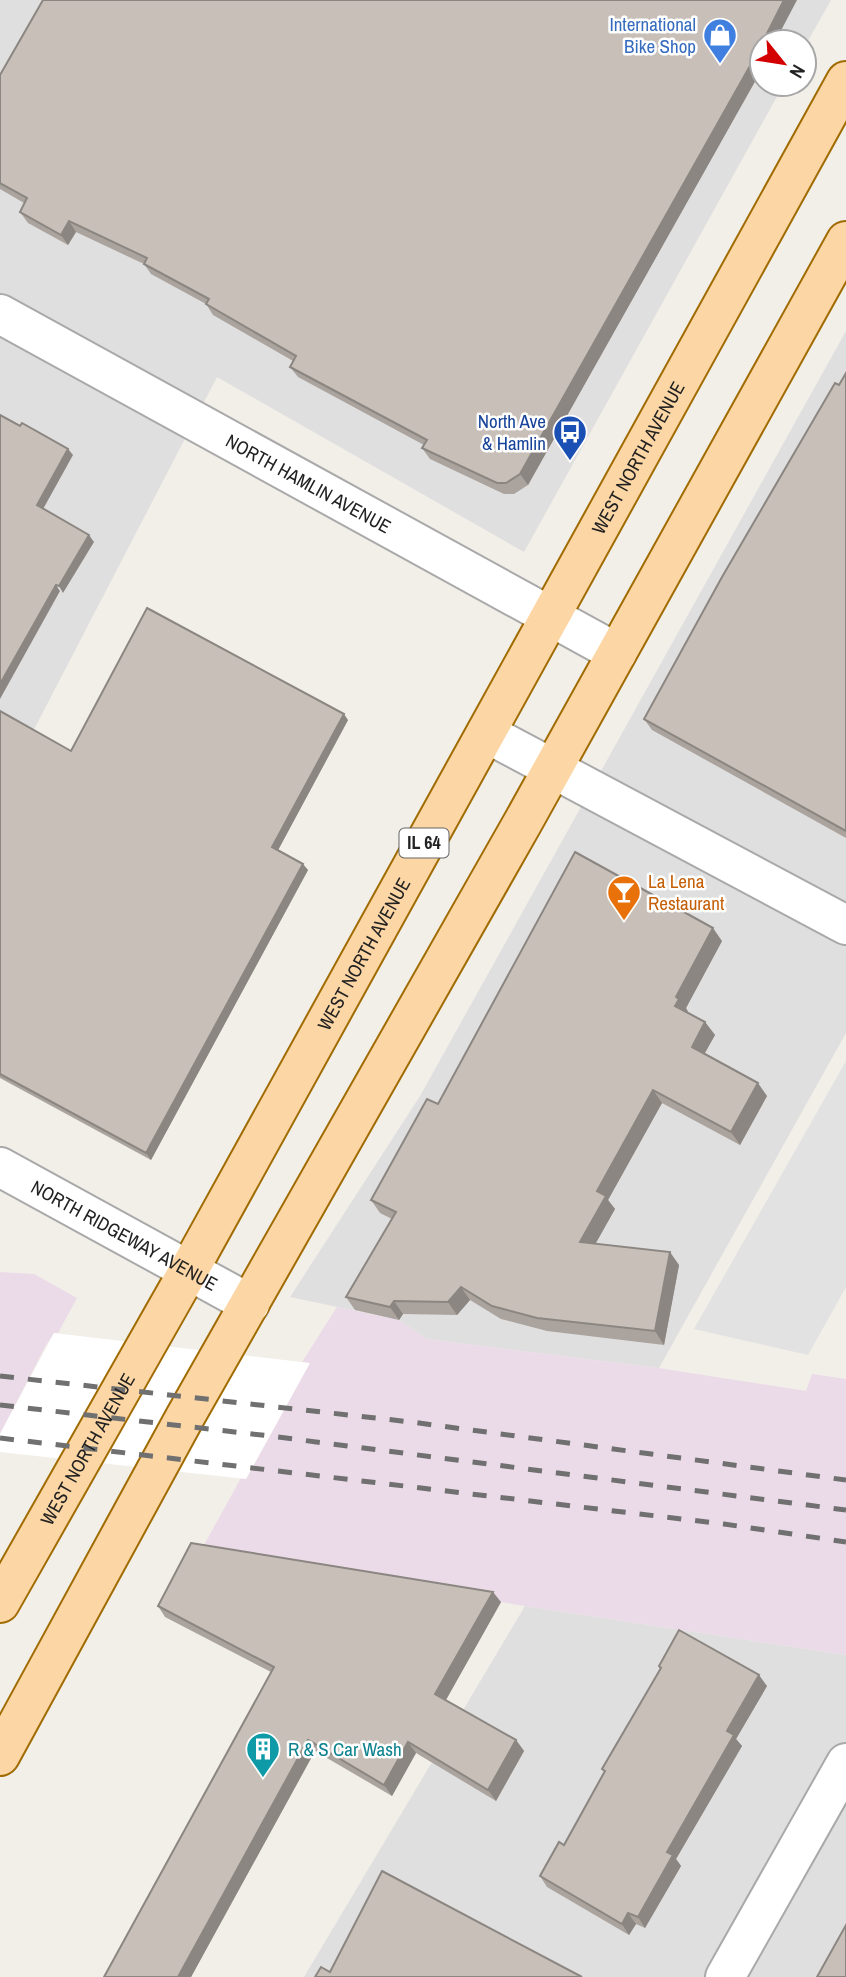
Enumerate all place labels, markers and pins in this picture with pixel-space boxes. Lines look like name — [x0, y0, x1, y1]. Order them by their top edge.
place label: International Bike Shop — [609, 11, 696, 59]
shop icon: International Bike Shop — [701, 16, 739, 65]
place label: North Ave & Hamlin — [478, 408, 546, 456]
bus stop icon: North Ave & Hamlin — [551, 413, 589, 462]
place label: La Lena Restaurant — [648, 868, 725, 916]
bar icon: La Lena Restaurant — [605, 873, 643, 922]
building icon: R & S Car Wash — [244, 1730, 282, 1779]
place label: R & S Car Wash — [288, 1736, 402, 1762]

